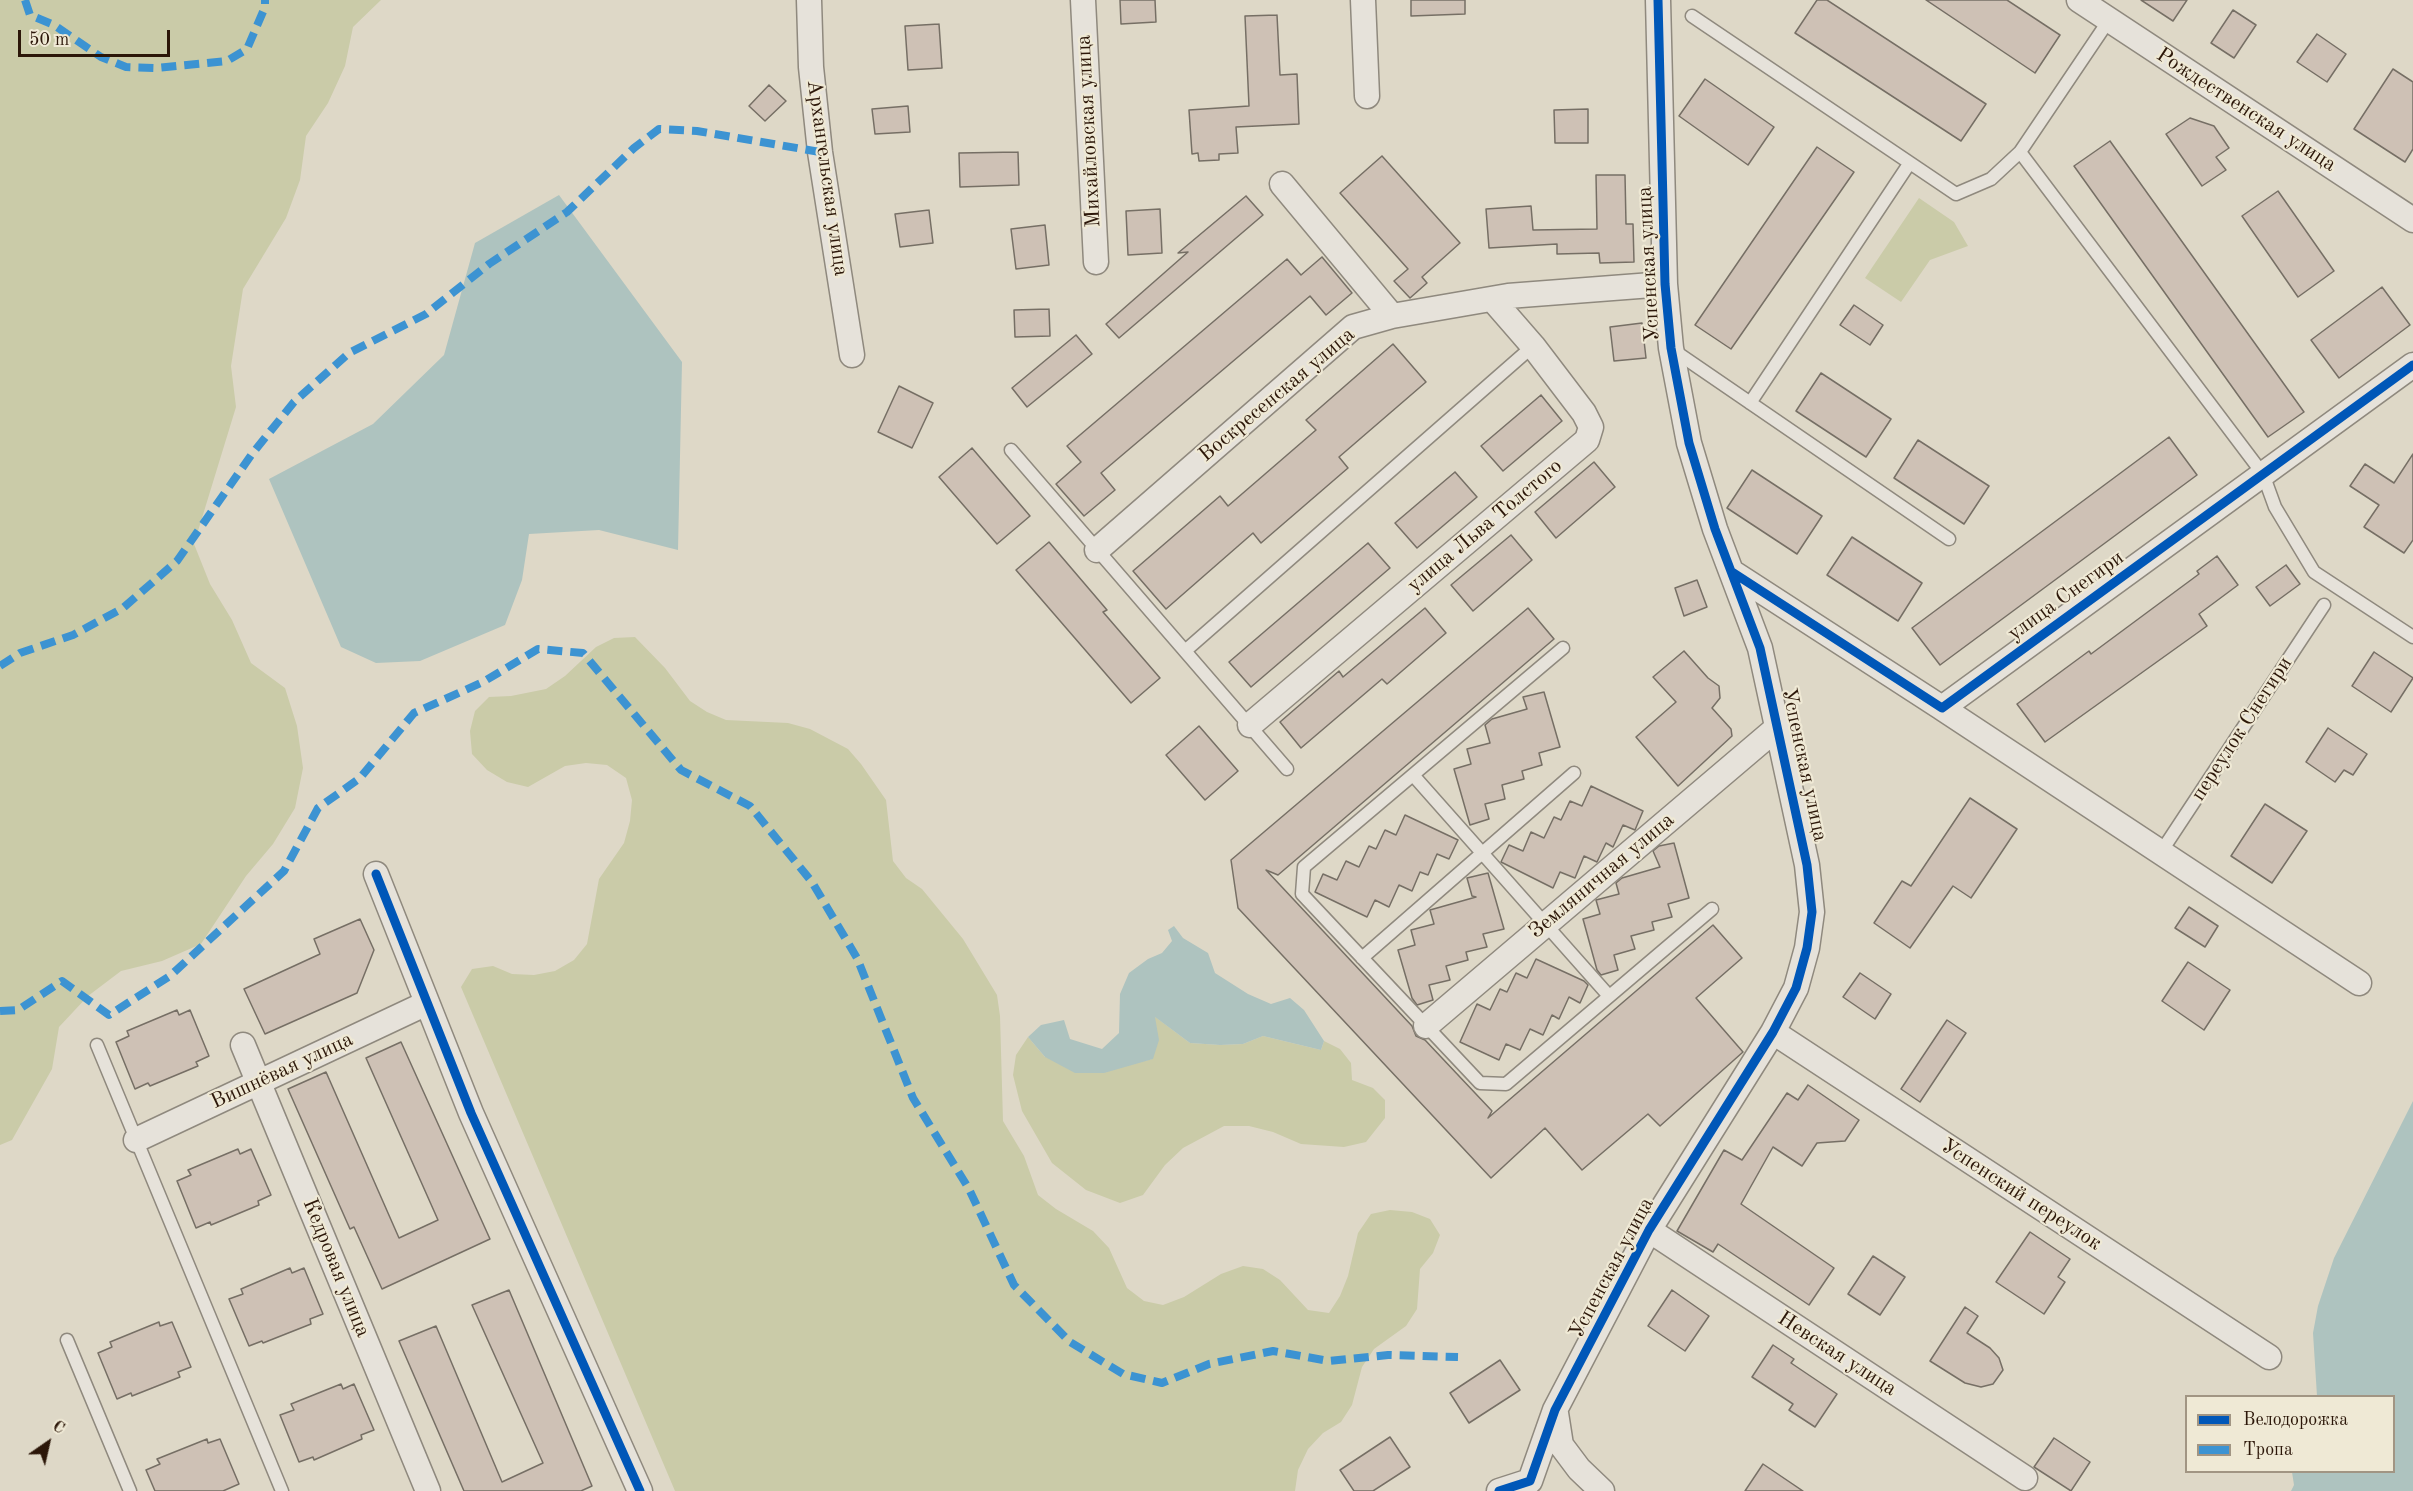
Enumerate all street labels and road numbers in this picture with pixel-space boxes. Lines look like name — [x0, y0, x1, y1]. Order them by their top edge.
street label: Михайловская улица — [1071, 34, 1107, 228]
street label: Рождественская улица — [2151, 42, 2341, 178]
street label: Архангельская улица — [801, 78, 853, 278]
street label: Успенская улица — [1632, 185, 1666, 343]
street label: Воскресенская улица — [1194, 322, 1360, 468]
street label: улица Льва Толстого — [1402, 454, 1568, 598]
street label: улица Снегири — [2003, 545, 2129, 647]
street label: переулок Снегири — [2186, 652, 2298, 806]
street label: Успенская улица — [1775, 686, 1833, 844]
street label: Земляничная улица — [1524, 808, 1680, 944]
street label: Вишнёвая улица — [207, 1027, 357, 1115]
street label: Успенский переулок — [1936, 1134, 2106, 1256]
street label: Успенская улица — [1564, 1193, 1660, 1343]
street label: Кедровая улица — [297, 1195, 375, 1341]
street label: Невская улица — [1773, 1306, 1901, 1402]

